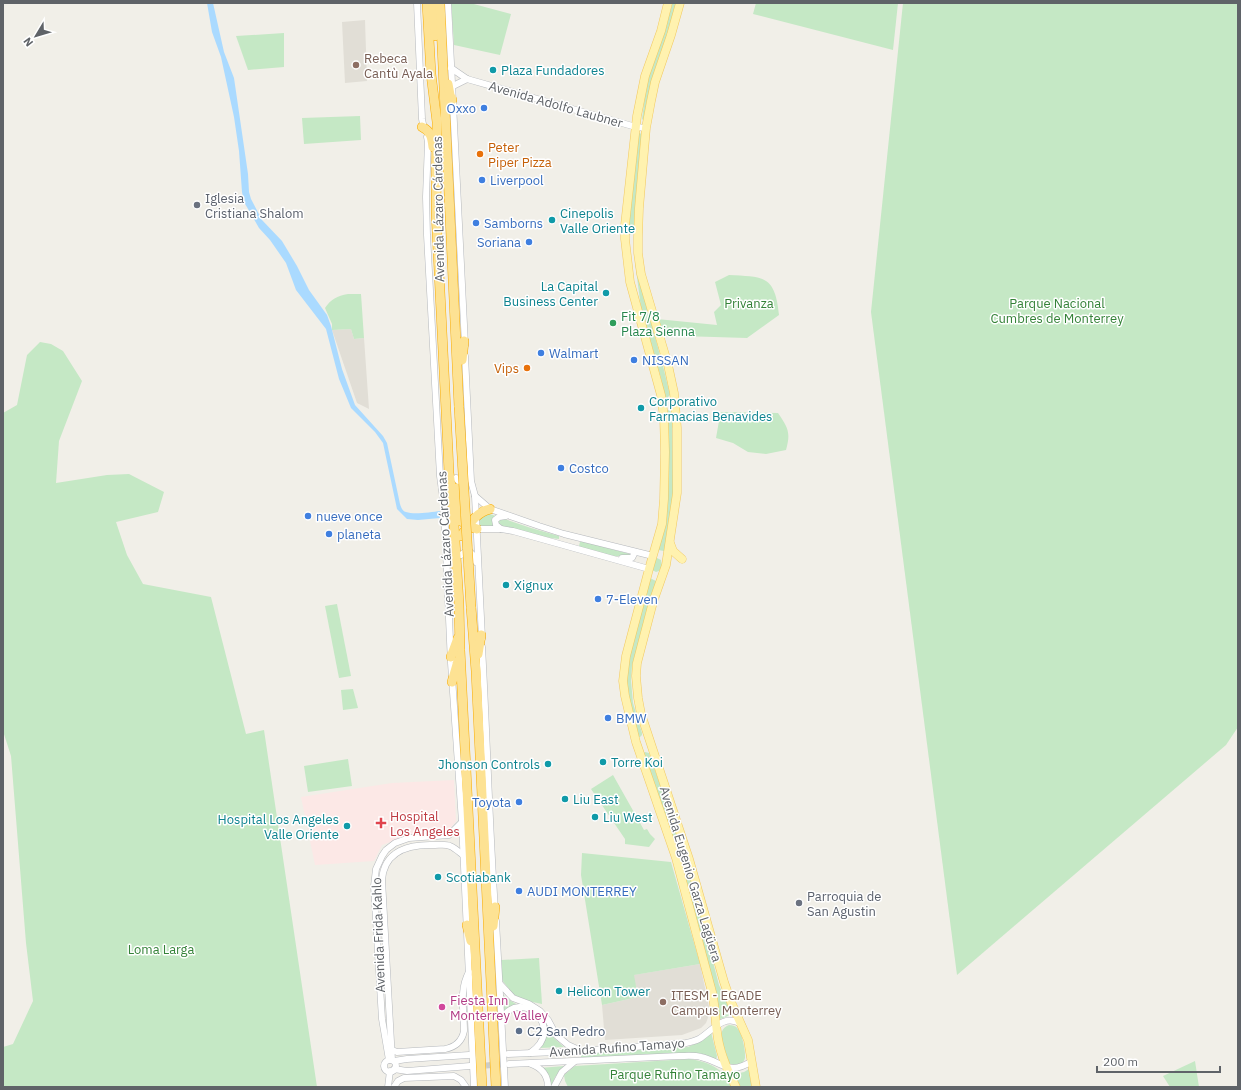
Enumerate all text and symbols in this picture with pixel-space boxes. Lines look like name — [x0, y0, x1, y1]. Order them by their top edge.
north arrow — [16, 16, 56, 56]
text: N — [20, 35, 36, 50]
place label: Rebeca Cantù Ayala — [364, 50, 433, 82]
marker: Rebeca Cantù Ayala — [351, 60, 361, 70]
place label: Plaza Fundadores — [501, 62, 605, 79]
marker: Plaza Fundadores — [488, 65, 498, 75]
street label: Avenida Adolfo Laubner — [487, 77, 625, 132]
place label: Oxxo — [446, 100, 476, 117]
marker: Oxxo — [479, 103, 489, 113]
street label: Avenida Lázaro Cárdenas — [429, 136, 448, 282]
place label: Peter Piper Pizza — [488, 139, 552, 171]
marker: Peter Piper Pizza — [475, 149, 485, 159]
place label: Liverpool — [490, 172, 544, 189]
marker: Liverpool — [477, 175, 487, 185]
place label: Iglesia Cristiana Shalom — [205, 190, 304, 222]
marker: Iglesia Cristiana Shalom — [192, 200, 202, 210]
place label: Cinepolis Valle Oriente — [560, 205, 635, 237]
place label: Samborns — [484, 215, 543, 232]
marker: Cinepolis Valle Oriente — [547, 215, 557, 225]
marker: Samborns — [471, 218, 481, 228]
place label: Soriana — [477, 234, 521, 251]
marker: Soriana — [524, 237, 534, 247]
place label: La Capital Business Center — [503, 278, 598, 310]
marker: La Capital Business Center — [601, 288, 611, 298]
park label: Privanza — [724, 295, 774, 312]
park label: Parque Nacional Cumbres de Monterrey — [990, 295, 1124, 327]
place label: Fit 7/8 Plaza Sienna — [621, 308, 695, 340]
marker: Fit 7/8 Plaza Sienna — [608, 318, 618, 328]
place label: Walmart — [549, 345, 599, 362]
marker: Walmart — [536, 348, 546, 358]
place label: NISSAN — [642, 352, 689, 369]
marker: NISSAN — [629, 355, 639, 365]
place label: Vips — [494, 360, 519, 377]
marker: Vips — [522, 363, 532, 373]
place label: Corporativo Farmacias Benavides — [649, 393, 772, 425]
marker: Corporativo Farmacias Benavides — [636, 403, 646, 413]
place label: Costco — [569, 460, 609, 477]
marker: Costco — [556, 463, 566, 473]
street label: Avenida Lázaro Cárdenas — [433, 471, 458, 617]
place label: nueve once — [316, 508, 383, 525]
marker: nueve once — [303, 511, 313, 521]
place label: planeta — [337, 526, 381, 543]
marker: planeta — [324, 529, 334, 539]
place label: Xignux — [514, 577, 554, 594]
marker: Xignux — [501, 580, 511, 590]
place label: 7-Eleven — [606, 591, 658, 608]
marker: 7-Eleven — [593, 594, 603, 604]
place label: BMW — [616, 710, 647, 727]
marker: BMW — [603, 713, 613, 723]
place label: Torre Koi — [611, 754, 663, 771]
place label: Jhonson Controls — [438, 756, 540, 773]
marker: Torre Koi — [598, 757, 608, 767]
marker: Jhonson Controls — [543, 759, 553, 769]
street label: Avenida Eugenio Garza Lagüera — [656, 784, 725, 964]
place label: Liu East — [573, 791, 619, 808]
place label: Toyota — [472, 794, 511, 811]
marker: Liu East — [560, 794, 570, 804]
marker: Toyota — [514, 797, 524, 807]
place label: Hospital Los Angeles — [390, 808, 460, 840]
place label: Liu West — [603, 809, 653, 826]
place label: Hospital Los Angeles Valle Oriente — [218, 811, 339, 843]
marker: Liu West — [590, 812, 600, 822]
marker: Hospital Los Angeles — [375, 817, 387, 829]
marker: Hospital Los Angeles Valle Oriente — [342, 821, 352, 831]
place label: Scotiabank — [446, 869, 511, 886]
marker: Scotiabank — [433, 872, 443, 882]
street label: Avenida Frida Kahlo — [368, 877, 389, 993]
place label: AUDI MONTERREY — [527, 883, 637, 900]
marker: AUDI MONTERREY — [514, 886, 524, 896]
place label: Parroquia de San Agustin — [807, 888, 881, 920]
marker: Parroquia de San Agustin — [794, 898, 804, 908]
park label: Loma Larga — [128, 941, 194, 958]
place label: Helicon Tower — [567, 983, 650, 1000]
marker: Helicon Tower — [554, 986, 564, 996]
place label: ITESM - EGADE Campus Monterrey — [671, 987, 782, 1019]
place label: Fiesta Inn Monterrey Valley — [450, 992, 549, 1024]
marker: ITESM - EGADE Campus Monterrey — [658, 997, 668, 1007]
marker: Fiesta Inn Monterrey Valley — [437, 1002, 447, 1012]
place label: C2 San Pedro — [527, 1023, 605, 1040]
marker: C2 San Pedro — [514, 1026, 524, 1036]
street label: Avenida Rufino Tamayo — [549, 1034, 685, 1061]
scale bar — [1097, 1048, 1220, 1074]
text: 200 m — [1103, 1054, 1138, 1069]
park label: Parque Rufino Tamayo — [610, 1066, 740, 1083]

